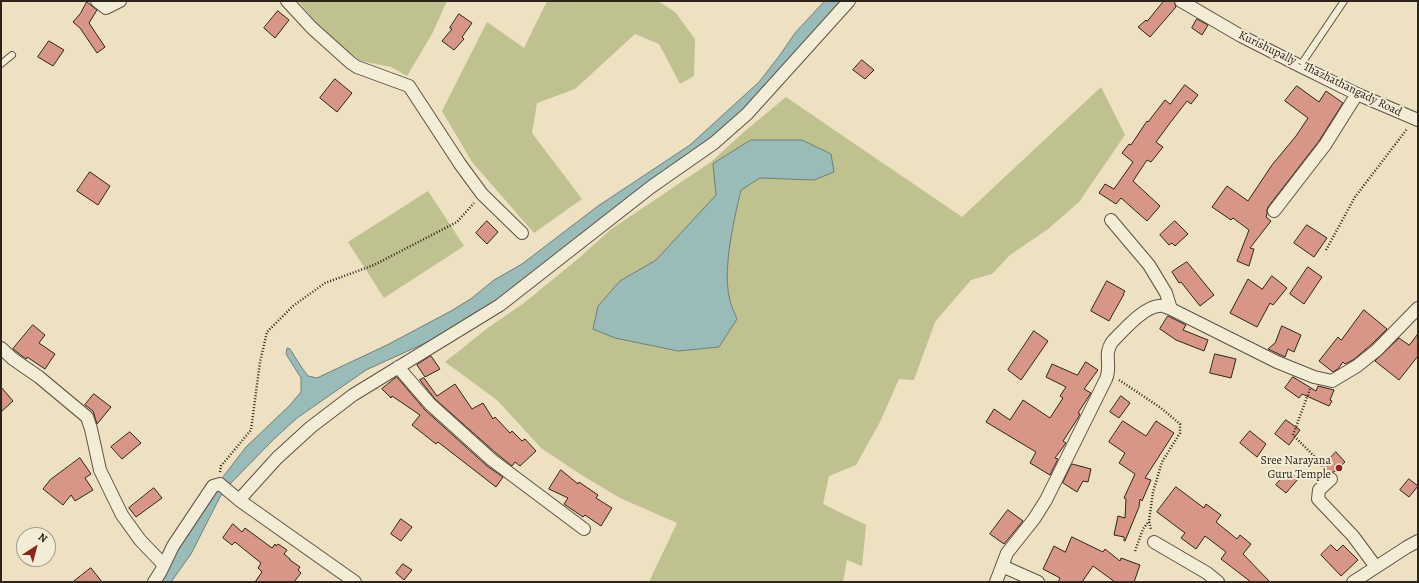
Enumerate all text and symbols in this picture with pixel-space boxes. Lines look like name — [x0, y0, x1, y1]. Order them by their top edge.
street label: Kurishupally - Thazhathangady Road — [1236, 28, 1404, 120]
place label: Sree Narayana Guru Temple — [1260, 454, 1331, 482]
marker: Sree Narayana Guru Temple — [1334, 463, 1344, 473]
north arrow — [16, 527, 56, 567]
text: N — [35, 529, 50, 546]

